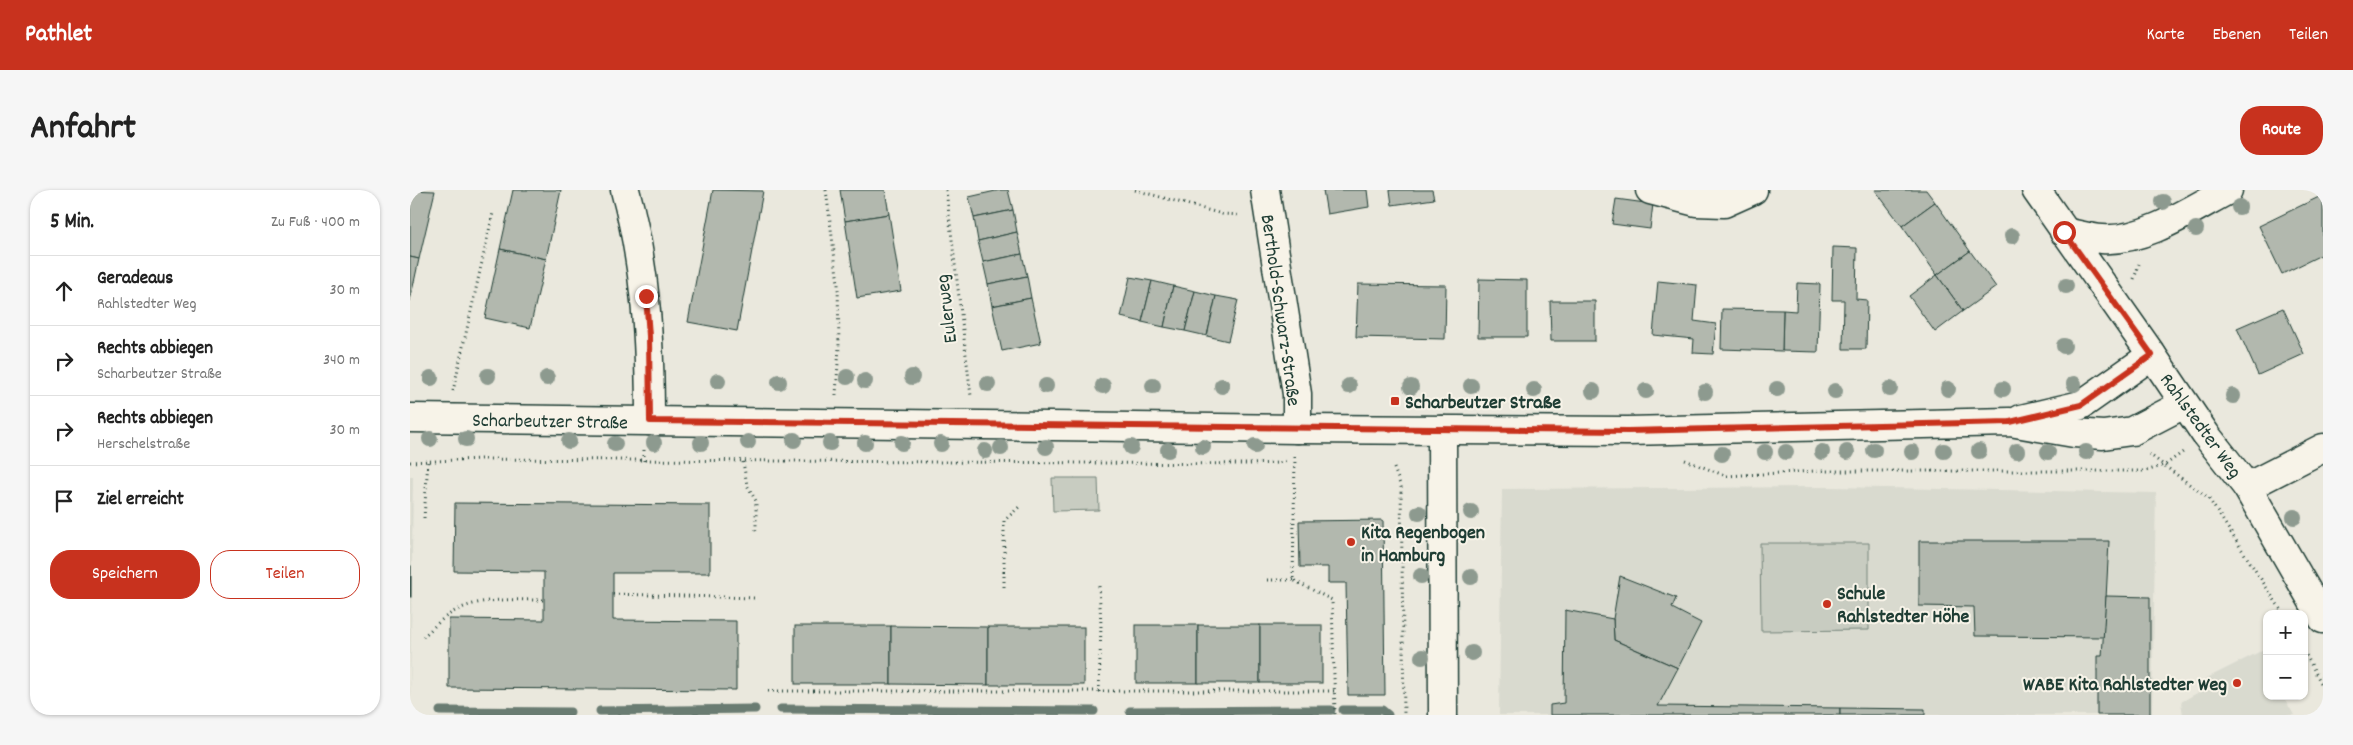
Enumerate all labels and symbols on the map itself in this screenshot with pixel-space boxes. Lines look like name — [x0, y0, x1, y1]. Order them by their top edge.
street label: Berthold-Schwarz-Straße — [1252, 213, 1306, 408]
route start — [2053, 221, 2076, 244]
street label: Eulerweg — [930, 273, 966, 345]
route end — [635, 285, 658, 308]
street label: Rahlstedter Weg — [2152, 368, 2247, 485]
place label: Scharbeutzer Straße — [1405, 390, 1561, 418]
marker: Scharbeutzer Straße — [1389, 395, 1401, 407]
street label: Scharbeutzer Straße — [472, 408, 628, 438]
place label: Kita Regenbogen in Hamburg — [1361, 520, 1485, 571]
marker: Kita Regenbogen in Hamburg — [1345, 536, 1357, 548]
place label: Schule Rahlstedter Höhe — [1837, 581, 1969, 632]
marker: Schule Rahlstedter Höhe — [1821, 598, 1833, 610]
place label: WABE Kita Rahlstedter Weg — [2023, 672, 2227, 700]
marker: WABE Kita Rahlstedter Weg — [2231, 677, 2243, 689]

